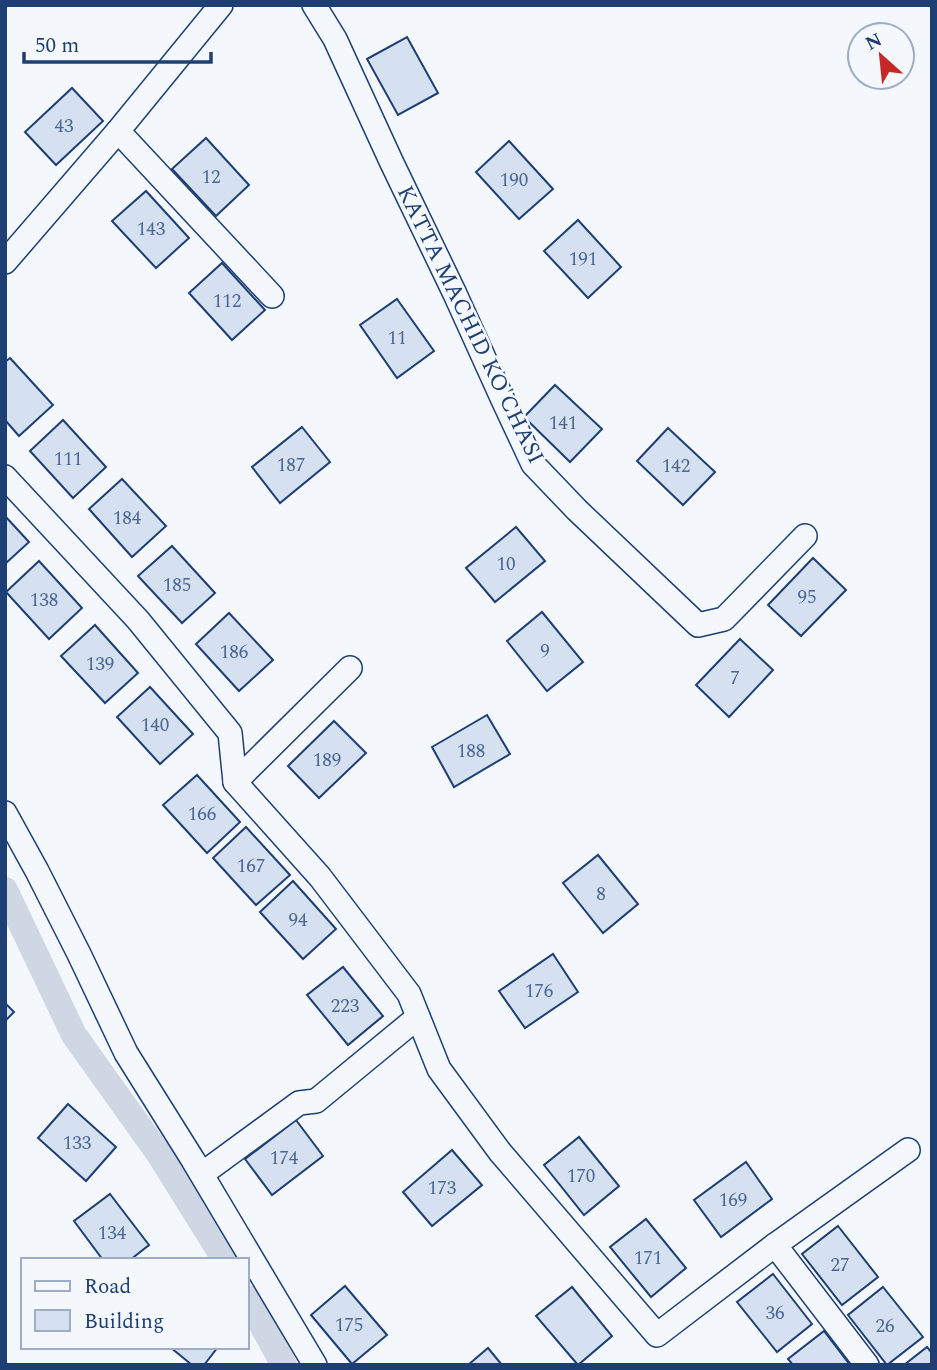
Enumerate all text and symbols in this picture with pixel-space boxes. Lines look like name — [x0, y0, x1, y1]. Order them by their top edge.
scale bar — [24, 21, 212, 65]
north arrow — [846, 21, 916, 91]
text: N — [860, 26, 887, 59]
text: 50 m — [35, 30, 79, 62]
house number: 43 — [54, 112, 74, 141]
house number: 12 — [201, 163, 221, 192]
house number: 190 — [500, 166, 528, 195]
street label: KATTA MACHID KO'CHASI — [387, 180, 553, 470]
house number: 143 — [137, 215, 166, 244]
house number: 191 — [569, 245, 597, 274]
house number: 112 — [213, 287, 241, 316]
house number: 11 — [387, 324, 407, 353]
house number: 141 — [549, 409, 577, 438]
house number: 111 — [54, 445, 82, 474]
house number: 187 — [277, 451, 305, 480]
house number: 142 — [662, 452, 690, 481]
house number: 184 — [113, 504, 142, 533]
house number: 10 — [496, 550, 516, 579]
house number: 185 — [163, 571, 191, 600]
house number: 95 — [797, 583, 817, 612]
house number: 138 — [30, 586, 58, 615]
house number: 9 — [540, 637, 550, 666]
house number: 186 — [220, 638, 248, 667]
house number: 139 — [86, 650, 114, 679]
house number: 7 — [730, 664, 740, 693]
house number: 140 — [141, 711, 169, 740]
house number: 188 — [457, 737, 485, 766]
house number: 189 — [313, 746, 341, 775]
house number: 166 — [188, 800, 216, 829]
house number: 167 — [237, 852, 265, 881]
house number: 8 — [596, 880, 606, 909]
house number: 94 — [288, 906, 308, 935]
house number: 176 — [525, 977, 553, 1006]
house number: 223 — [331, 992, 360, 1021]
house number: 133 — [63, 1129, 92, 1158]
house number: 174 — [270, 1144, 299, 1173]
house number: 170 — [567, 1162, 595, 1191]
house number: 173 — [428, 1174, 457, 1203]
house number: 169 — [719, 1186, 747, 1215]
house number: 134 — [98, 1219, 127, 1248]
house number: 171 — [634, 1244, 662, 1273]
house number: 27 — [830, 1251, 850, 1280]
legend — [21, 1258, 248, 1349]
text: Road — [84, 1271, 131, 1303]
house number: 36 — [765, 1299, 785, 1328]
text: Building — [84, 1306, 164, 1338]
house number: 175 — [335, 1311, 363, 1340]
house number: 26 — [875, 1312, 895, 1341]

